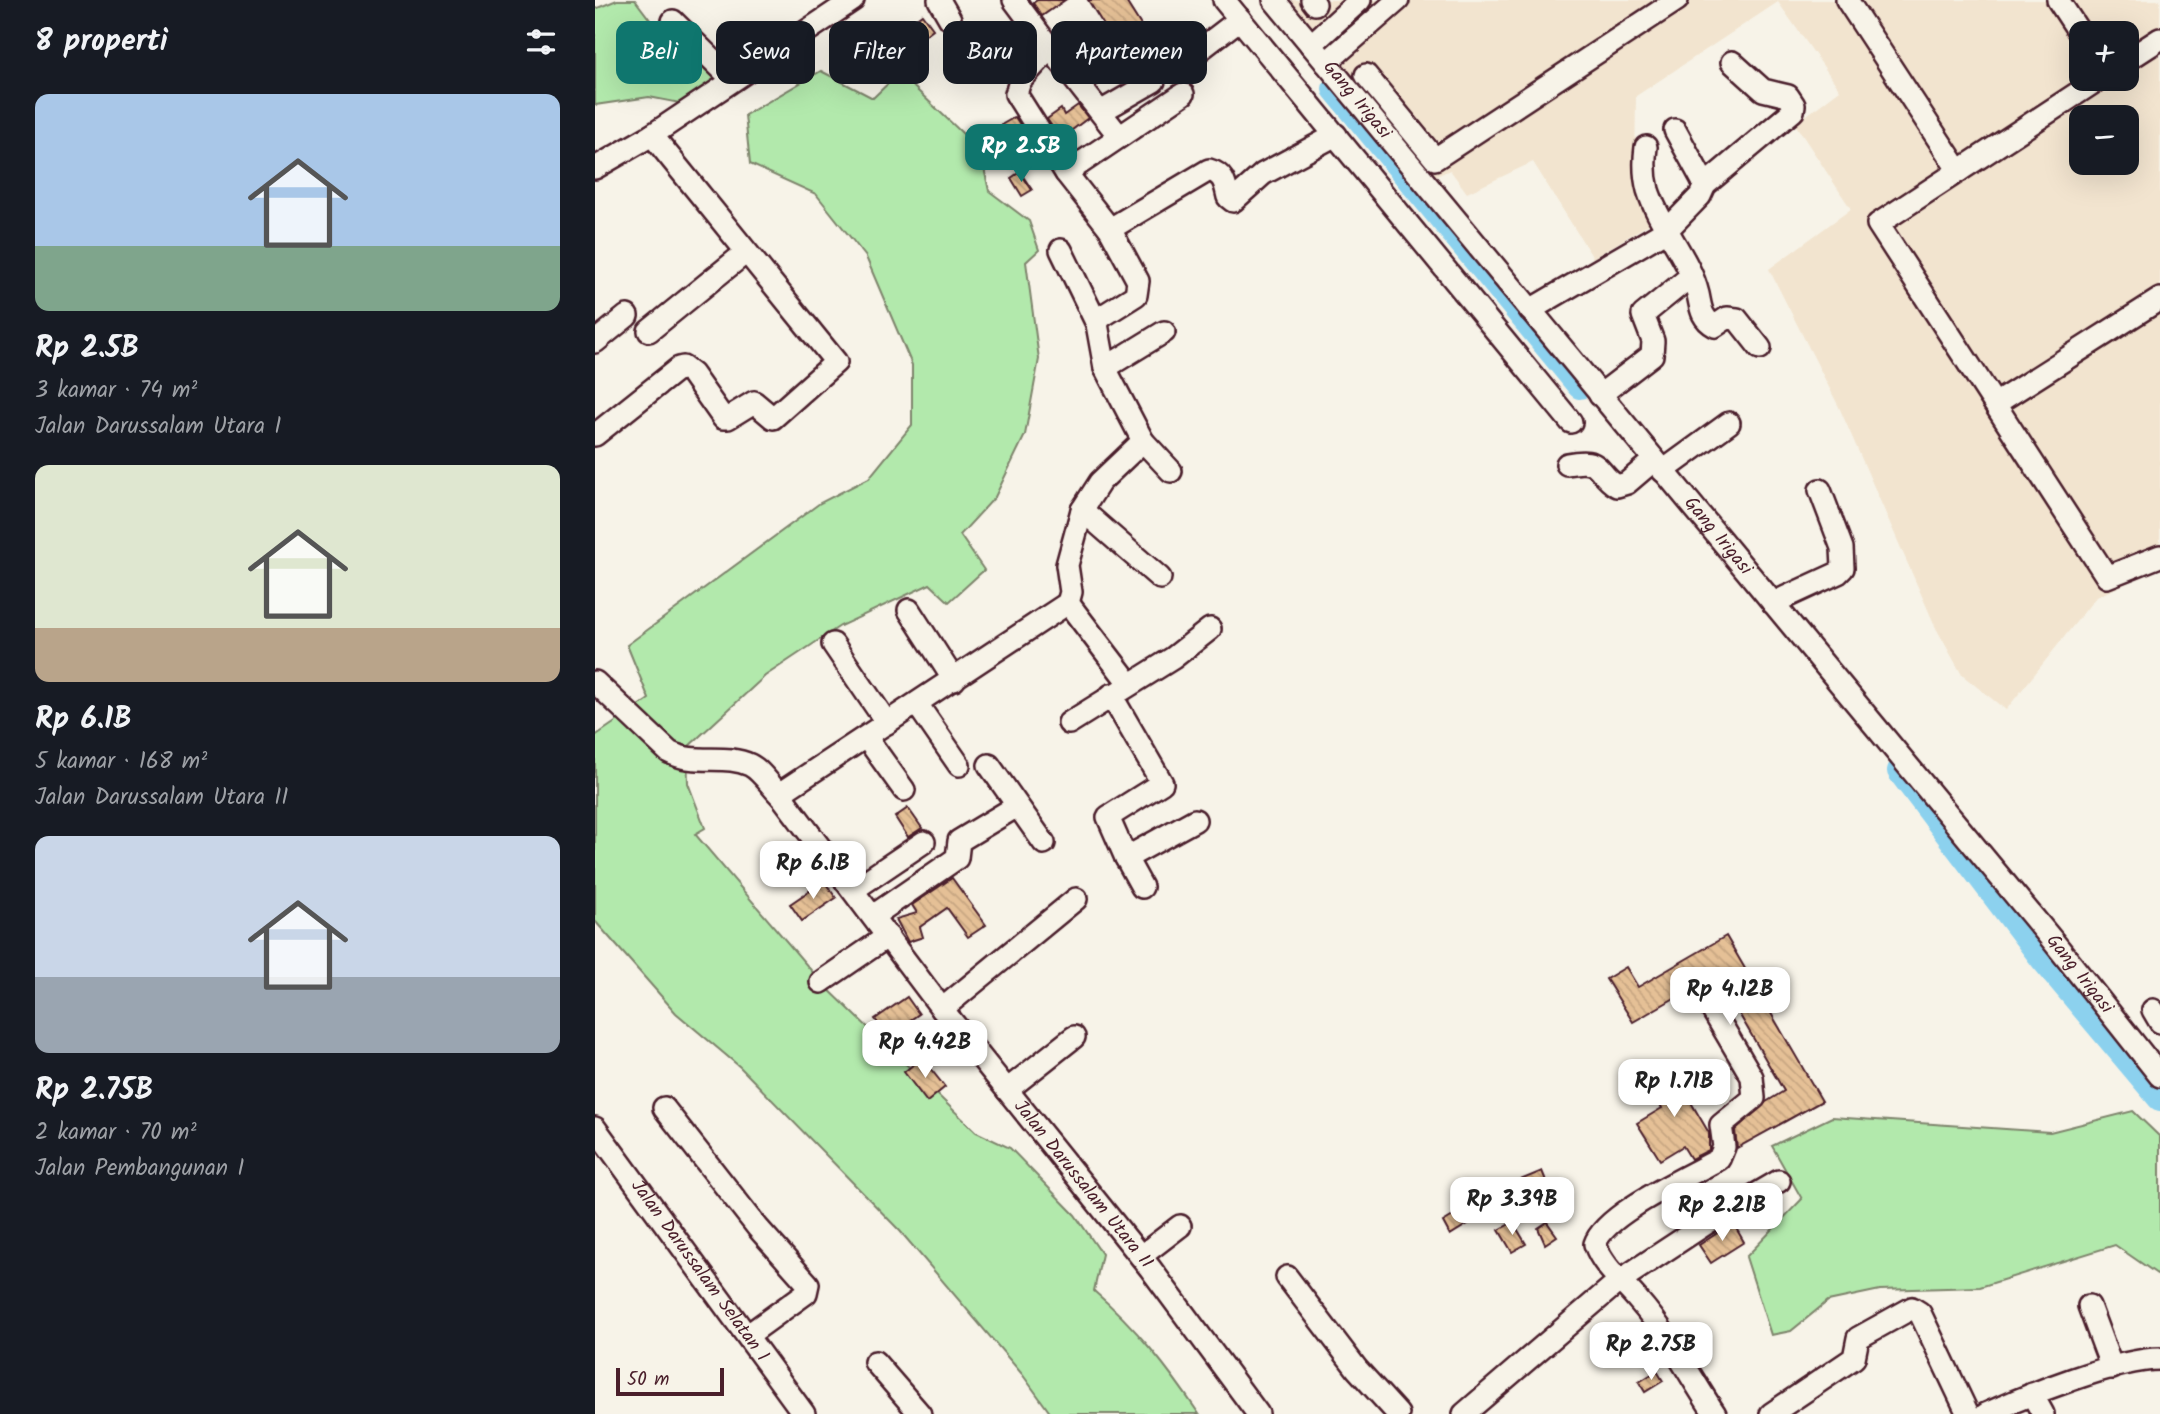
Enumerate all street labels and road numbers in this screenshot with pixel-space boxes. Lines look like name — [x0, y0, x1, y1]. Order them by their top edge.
street label: Gang Irigasi — [1315, 54, 1400, 147]
street label: Gang Irigasi — [1676, 490, 1760, 583]
street label: Gang Irigasi — [2038, 928, 2121, 1022]
street label: Jalan Darussalam Utara II — [1006, 1094, 1160, 1276]
street label: Jalan Darussalam Selatan 1 — [623, 1173, 776, 1368]

